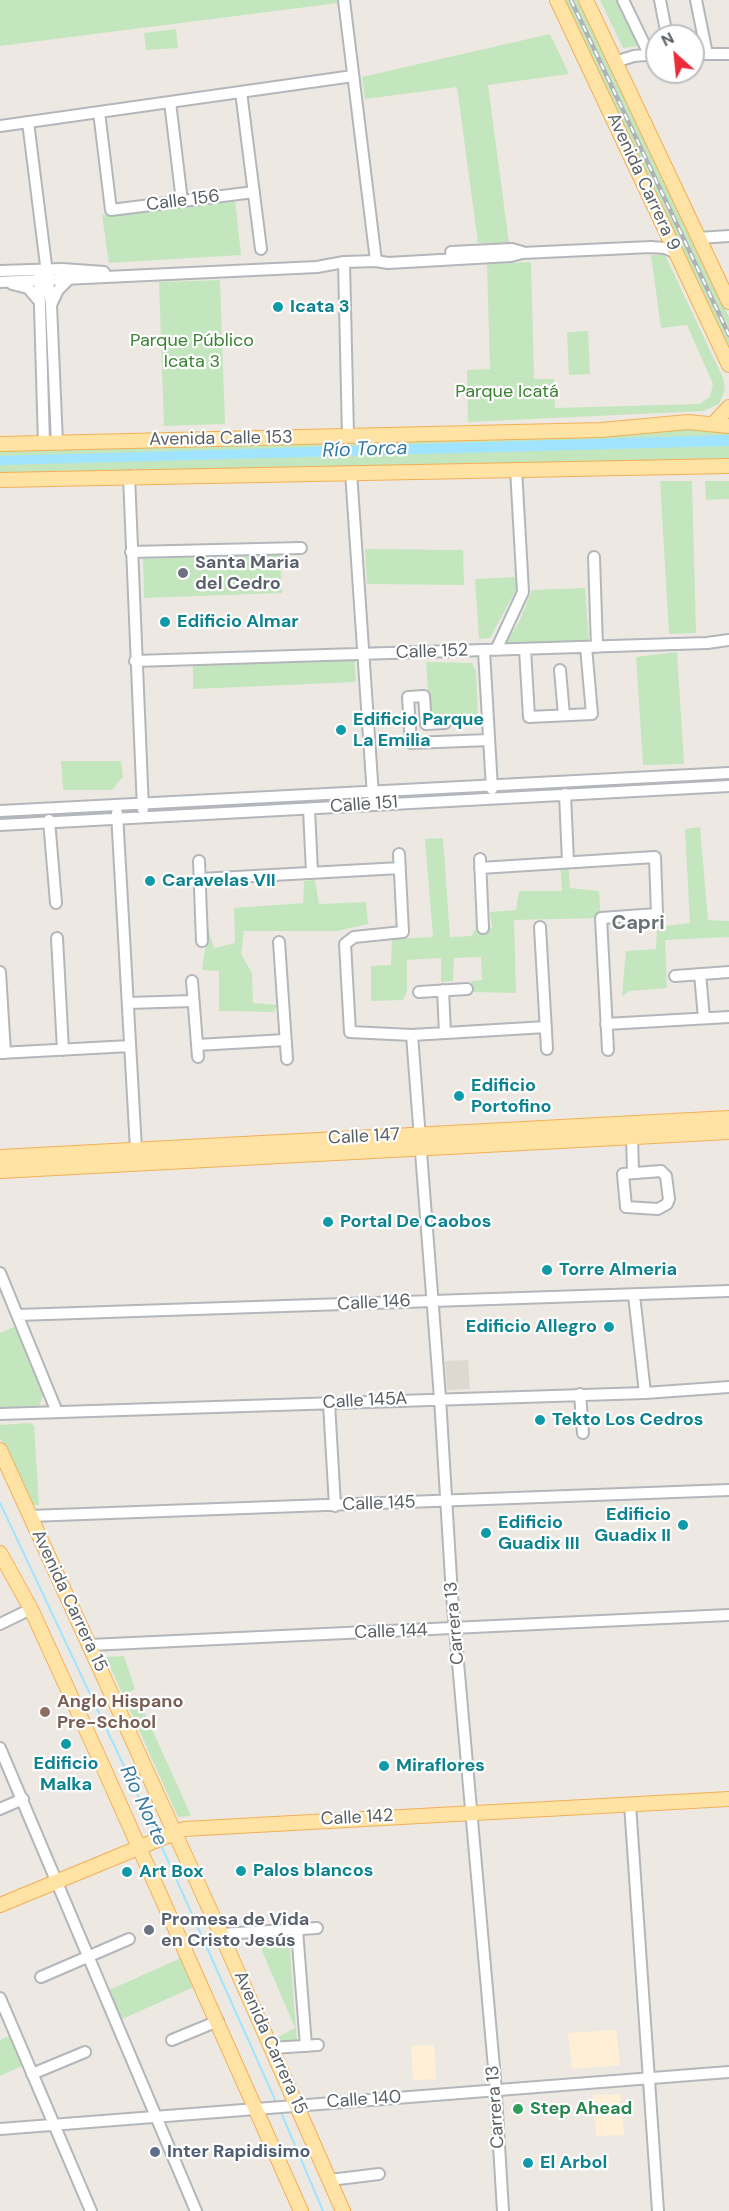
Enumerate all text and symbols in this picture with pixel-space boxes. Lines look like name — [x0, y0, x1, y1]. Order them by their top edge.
north arrow — [645, 24, 705, 84]
text: N — [658, 27, 677, 51]
street label: Avenida Carrera 9 — [602, 110, 684, 254]
street label: Calle 156 — [145, 186, 221, 216]
place label: Icata 3 — [290, 296, 350, 318]
marker: Icata 3 — [271, 300, 285, 314]
park label: Parque Público Icata 3 — [130, 330, 254, 372]
park label: Parque Icatá — [455, 381, 559, 403]
street label: Avenida Calle 153 — [149, 427, 293, 451]
water label: Río Torca — [322, 437, 408, 463]
place label: Santa Maria del Cedro — [195, 552, 299, 594]
marker: Santa Maria del Cedro — [176, 566, 190, 580]
place label: Edificio Almar — [177, 611, 299, 633]
marker: Edificio Almar — [158, 615, 172, 629]
street label: Calle 152 — [395, 640, 469, 664]
place label: Edificio Parque La Emilia — [353, 709, 484, 752]
marker: Edificio Parque La Emilia — [334, 723, 348, 737]
street label: Calle 151 — [329, 792, 399, 818]
place label: Caravelas VII — [162, 870, 276, 892]
marker: Caravelas VII — [143, 874, 157, 888]
district label: Capri — [611, 912, 665, 936]
place label: Edificio Portofino — [471, 1075, 552, 1118]
marker: Edificio Portofino — [452, 1089, 466, 1103]
street label: Calle 147 — [328, 1124, 400, 1150]
place label: Portal De Caobos — [340, 1211, 491, 1233]
marker: Portal De Caobos — [321, 1215, 335, 1229]
place label: Torre Almeria — [559, 1259, 677, 1281]
marker: Torre Almeria — [540, 1263, 554, 1277]
street label: Calle 146 — [337, 1290, 411, 1316]
place label: Edificio Allegro — [466, 1316, 597, 1338]
marker: Edificio Allegro — [602, 1320, 616, 1334]
street label: Calle 145A — [322, 1388, 408, 1414]
place label: Tekto Los Cedros — [552, 1409, 703, 1431]
marker: Tekto Los Cedros — [533, 1413, 547, 1427]
street label: Calle 145 — [342, 1492, 416, 1516]
place label: Edificio Guadix II — [594, 1504, 671, 1546]
place label: Edificio Guadix III — [498, 1512, 580, 1555]
marker: Edificio Guadix II — [676, 1518, 690, 1532]
street label: Avenida Carrera 15 — [27, 1526, 111, 1676]
marker: Edificio Guadix III — [479, 1526, 493, 1540]
street label: Carrera 13 — [441, 1581, 469, 1665]
street label: Calle 144 — [354, 1620, 428, 1644]
place label: Anglo Hispano Pre-School — [57, 1691, 183, 1734]
marker: Anglo Hispano Pre-School — [38, 1705, 52, 1719]
marker: Edificio Malka — [59, 1737, 73, 1751]
place label: Edificio Malka — [33, 1753, 99, 1796]
place label: Miraflores — [396, 1755, 485, 1777]
marker: Miraflores — [377, 1759, 391, 1773]
water label: Río Norte — [114, 1762, 172, 1850]
street label: Calle 142 — [320, 1805, 394, 1831]
place label: Palos blancos — [253, 1860, 373, 1882]
place label: Art Box — [139, 1861, 203, 1883]
marker: Palos blancos — [234, 1864, 248, 1878]
marker: Art Box — [120, 1865, 134, 1879]
place label: Promesa de Vida en Cristo Jesús — [161, 1909, 309, 1952]
marker: Promesa de Vida en Cristo Jesús — [142, 1923, 156, 1937]
street label: Avenida Carrera 15 — [229, 1968, 311, 2118]
street label: Carrera 13 — [482, 2065, 510, 2149]
street label: Calle 140 — [326, 2087, 402, 2113]
place label: Step Ahead — [530, 2098, 632, 2120]
marker: Step Ahead — [511, 2102, 525, 2116]
place label: Inter Rapidisimo — [167, 2141, 310, 2163]
marker: Inter Rapidisimo — [148, 2145, 162, 2159]
place label: El Arbol — [540, 2152, 607, 2174]
marker: El Arbol — [521, 2156, 535, 2170]

